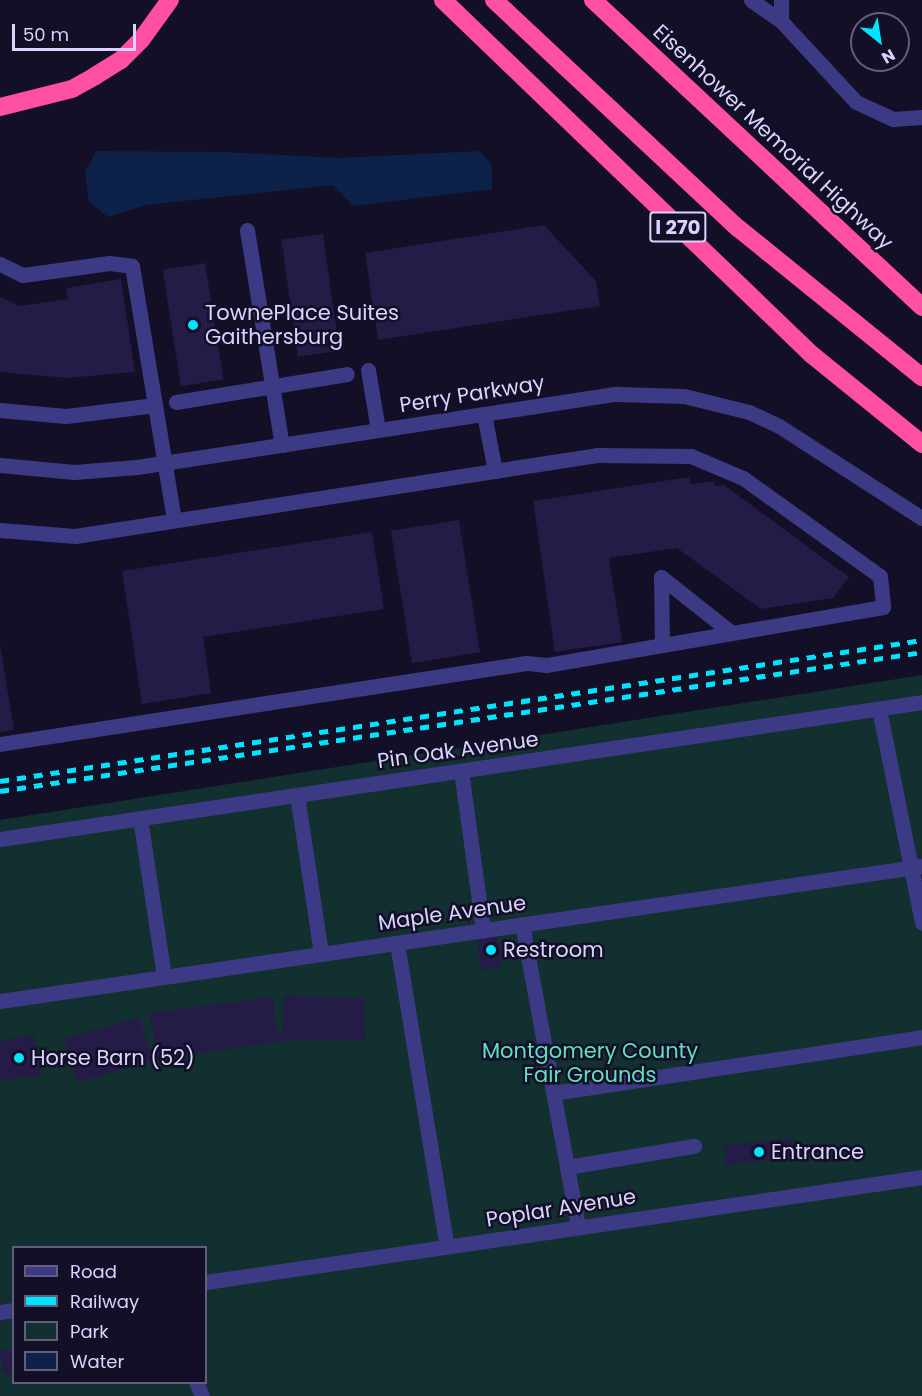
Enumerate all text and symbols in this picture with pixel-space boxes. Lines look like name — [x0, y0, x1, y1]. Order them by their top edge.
scale bar — [15, 12, 140, 50]
north arrow — [850, 12, 910, 72]
street label: Eisenhower Memorial Highway — [648, 19, 898, 255]
text: 50 m — [23, 22, 69, 47]
text: N — [877, 43, 899, 69]
road number: I 270 — [648, 210, 708, 244]
place label: TownePlace Suites Gaithersburg — [205, 300, 399, 350]
marker: TownePlace Suites Gaithersburg — [186, 318, 200, 332]
street label: Perry Parkway — [398, 370, 546, 418]
street label: Pin Oak Avenue — [376, 726, 540, 774]
street label: Maple Avenue — [376, 890, 528, 936]
place label: Restroom — [503, 937, 604, 963]
marker: Restroom — [484, 943, 498, 957]
park label: Montgomery County Fair Grounds — [482, 1038, 698, 1088]
place label: Horse Barn (52) — [31, 1045, 195, 1071]
marker: Horse Barn (52) — [12, 1051, 26, 1065]
place label: Entrance — [771, 1139, 864, 1165]
marker: Entrance — [752, 1145, 766, 1159]
street label: Poplar Avenue — [484, 1184, 638, 1232]
legend — [12, 1246, 207, 1384]
text: Road — [70, 1259, 117, 1284]
text: Railway — [70, 1289, 139, 1314]
text: Park — [70, 1319, 109, 1344]
text: Water — [70, 1349, 124, 1374]

